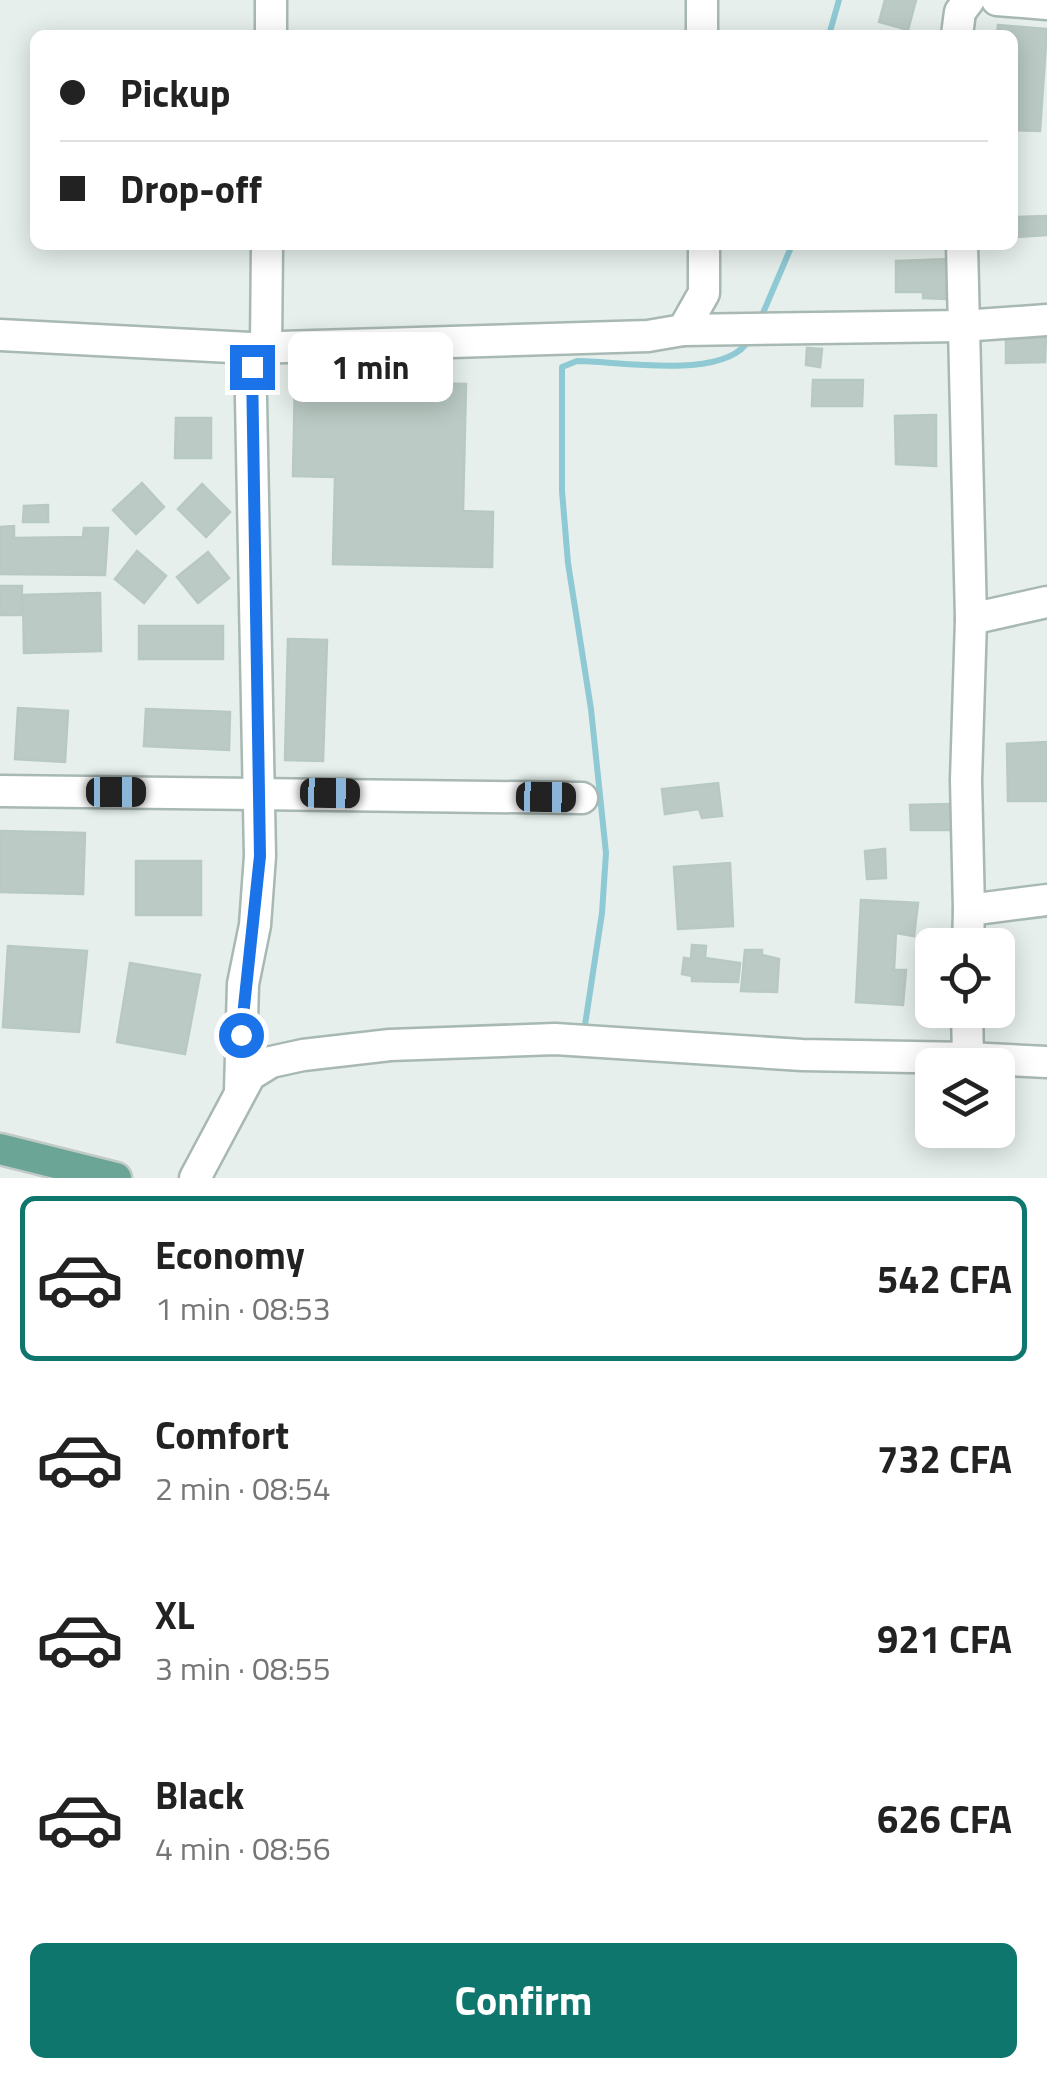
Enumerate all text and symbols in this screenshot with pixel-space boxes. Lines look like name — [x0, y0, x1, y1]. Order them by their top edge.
text: Pickup — [120, 64, 230, 122]
text: Drop-off — [120, 160, 262, 218]
callout: 1 min — [287, 332, 452, 402]
text: 1 min — [332, 343, 409, 391]
route end — [230, 345, 275, 390]
car — [86, 777, 146, 807]
car — [300, 777, 360, 809]
car — [516, 781, 576, 813]
map controls — [915, 928, 1015, 1148]
button: locate — [915, 928, 1015, 1028]
route start — [219, 1013, 264, 1058]
button: layers — [915, 1048, 1015, 1148]
text: Economy — [155, 1226, 305, 1284]
icon: car — [35, 1234, 125, 1324]
text: 542 CFA — [877, 1250, 1012, 1308]
text: 1 min · 08:53 — [155, 1284, 331, 1332]
text: Comfort — [155, 1406, 289, 1464]
icon: car — [35, 1414, 125, 1504]
text: 732 CFA — [877, 1430, 1012, 1488]
text: 2 min · 08:54 — [155, 1464, 331, 1512]
text: XL — [155, 1586, 195, 1644]
icon: car — [35, 1594, 125, 1684]
text: 921 CFA — [877, 1610, 1012, 1668]
text: 3 min · 08:55 — [155, 1644, 331, 1692]
text: Black — [155, 1766, 244, 1824]
icon: car — [35, 1774, 125, 1864]
text: 626 CFA — [877, 1790, 1012, 1848]
text: 4 min · 08:56 — [155, 1824, 331, 1872]
button: Confirm — [30, 1943, 1017, 2058]

